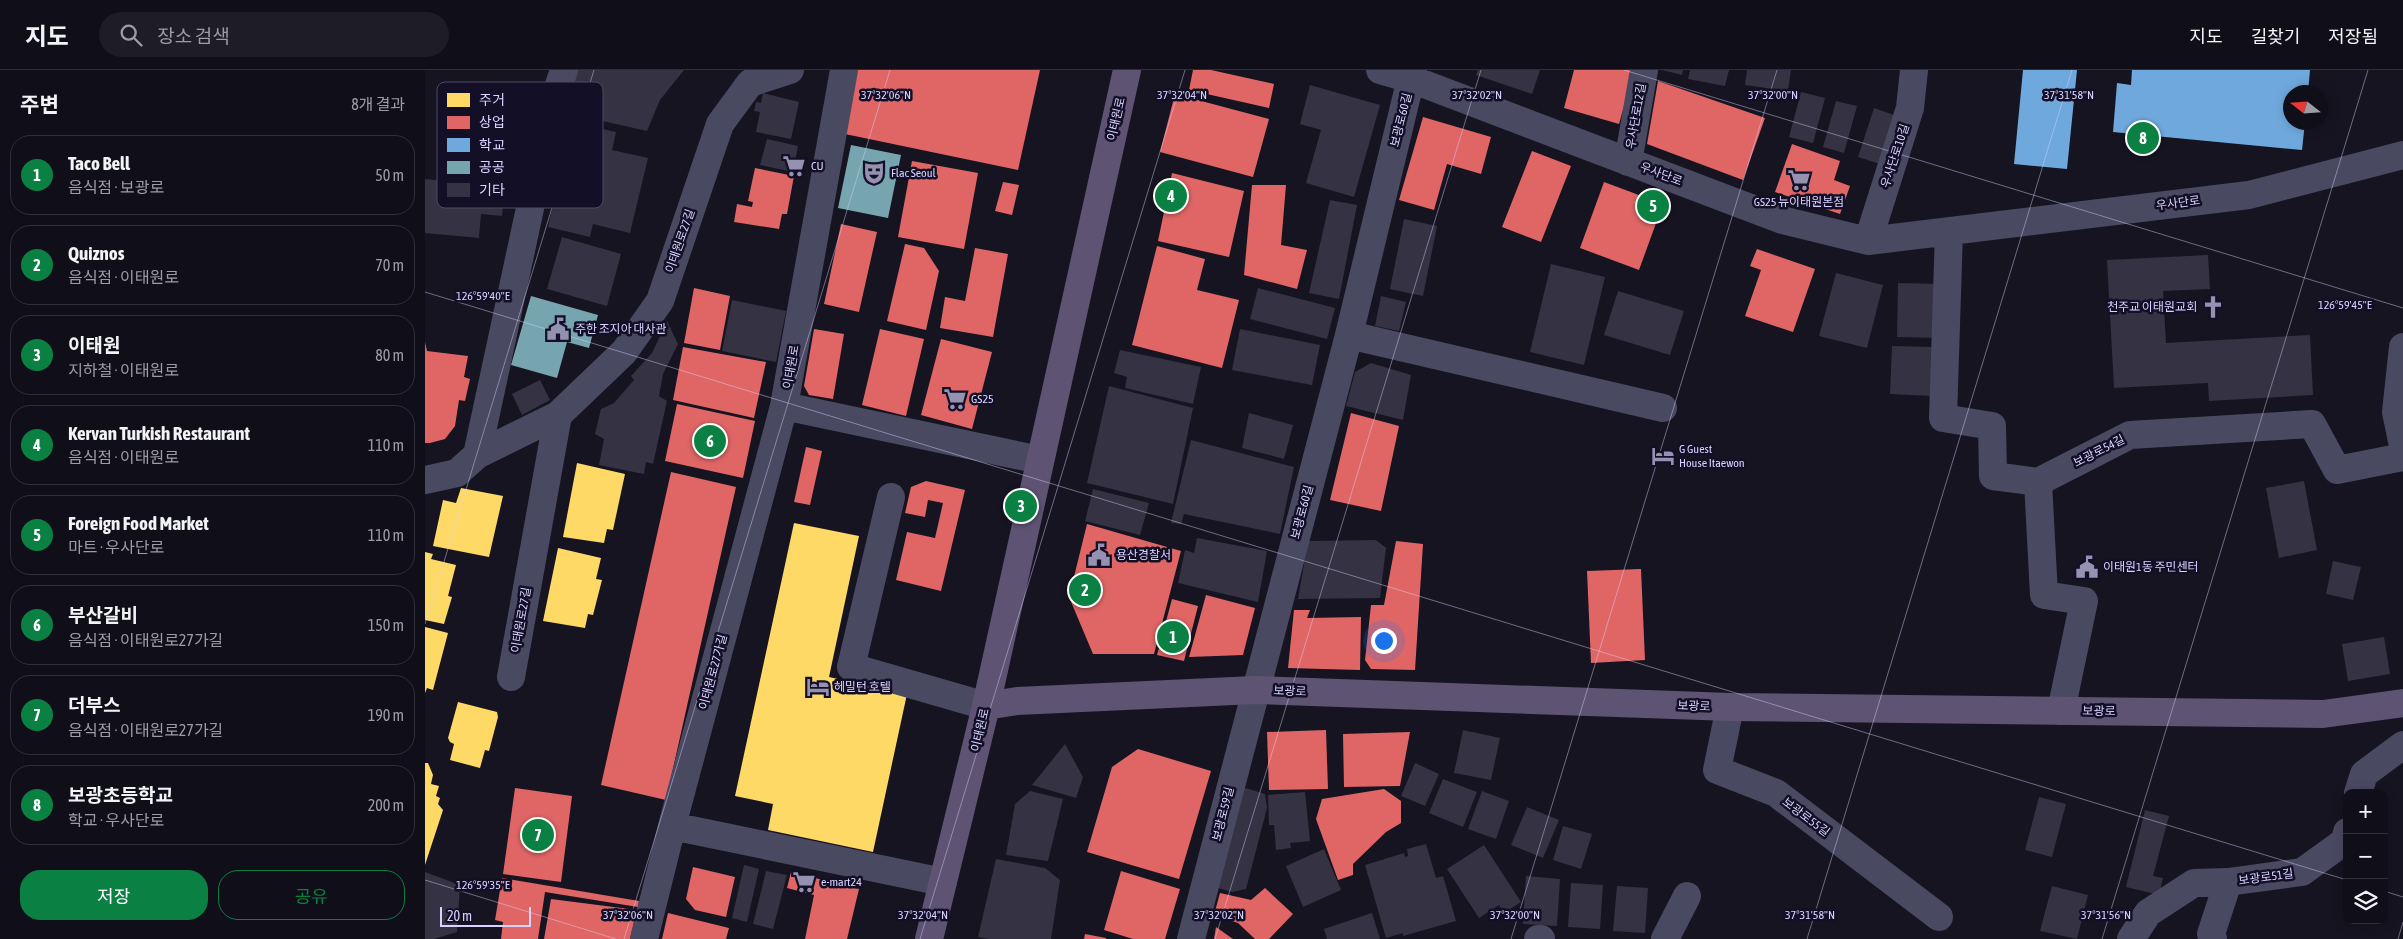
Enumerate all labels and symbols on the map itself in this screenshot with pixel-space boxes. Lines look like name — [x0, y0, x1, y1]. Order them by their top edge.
legend — [437, 82, 603, 208]
street label: 우사단로12길 — [1623, 82, 1649, 150]
north arrow — [2283, 85, 2328, 130]
text: 37°32'06"N — [861, 88, 911, 102]
text: 37°32'04"N — [1157, 88, 1207, 102]
text: 37°32'02"N — [1452, 88, 1502, 102]
text: 37°32'00"N — [1748, 88, 1798, 102]
text: 37°31'58"N — [2044, 88, 2094, 102]
street label: 보광로60길 — [1388, 91, 1414, 149]
text: 주거 — [479, 92, 505, 108]
street label: 이태원로 — [1104, 96, 1128, 142]
text: 상업 — [479, 114, 505, 130]
pin: 8 — [2127, 119, 2159, 157]
street label: 우사단로10길 — [1878, 122, 1912, 190]
text: 학교 — [479, 137, 505, 153]
supermarket icon: CU — [781, 153, 807, 179]
text: 공공 — [479, 159, 505, 175]
place label: CU — [811, 159, 823, 173]
theatre icon: Flac Seoul — [861, 160, 887, 186]
street label: 우사단로 — [1638, 160, 1684, 188]
place label: Flac Seoul — [891, 166, 937, 180]
supermarket icon: GS25 뉴이태원본점 — [1786, 167, 1812, 193]
pin: 4 — [1155, 177, 1187, 215]
text: 기타 — [479, 182, 505, 198]
pin: 5 — [1637, 187, 1669, 225]
street label: 우사단로 — [2155, 193, 2201, 213]
place label: GS25 뉴이태원본점 — [1754, 195, 1844, 209]
street label: 이태원로27길 — [663, 207, 697, 275]
text: 126°59'40"E — [456, 289, 510, 303]
church icon: 천주교 이태원교회 — [2200, 294, 2226, 320]
text: 126°59'45"E — [2318, 298, 2372, 312]
place label: 천주교 이태원교회 — [2107, 300, 2197, 314]
public building icon: 주한 조지아 대사관 — [545, 316, 571, 342]
place label: 주한 조지아 대사관 — [575, 322, 667, 336]
street label: 이태원로 — [780, 344, 802, 390]
supermarket icon: GS25 — [942, 386, 968, 412]
place label: GS25 — [971, 392, 994, 406]
pin: 6 — [694, 422, 726, 460]
street label: 보광로54길 — [2071, 432, 2127, 470]
place label: G Guest House Itaewon — [1679, 442, 1745, 470]
hotel icon: G Guest House Itaewon — [1650, 443, 1676, 469]
street label: 보광로60길 — [1288, 483, 1316, 541]
pin: 3 — [1005, 487, 1037, 525]
public building icon: 용산경찰서 — [1086, 542, 1112, 568]
place label: 용산경찰서 — [1116, 548, 1171, 562]
public building icon: 이태원1동 주민센터 — [2074, 554, 2100, 580]
place label: 이태원1동 주민센터 — [2103, 560, 2199, 574]
pin: 2 — [1069, 571, 1101, 609]
street label: 이태원로27길 — [508, 586, 534, 654]
pin: 1 — [1157, 618, 1189, 656]
your location — [1371, 628, 1397, 654]
street label: 이태원로27가길 — [696, 633, 730, 711]
hotel icon: 헤밀턴 호텔 — [805, 674, 831, 700]
place label: 헤밀턴 호텔 — [834, 680, 891, 694]
street label: 보광로 — [1273, 683, 1307, 699]
street label: 보광로 — [1677, 698, 1711, 714]
street label: 보광로 — [2082, 704, 2116, 718]
street label: 이태원로 — [968, 707, 992, 753]
street label: 보광로59길 — [1210, 785, 1236, 843]
street label: 보광로55길 — [1780, 795, 1832, 839]
pin: 7 — [522, 816, 554, 854]
street label: 보광로51길 — [2238, 866, 2294, 888]
supermarket icon: e-mart24 — [791, 869, 817, 895]
place label: e-mart24 — [821, 875, 862, 889]
text: 126°59'35"E — [456, 878, 510, 892]
scale bar — [440, 904, 531, 927]
text: 37°32'06"N — [603, 908, 653, 922]
text: 37°32'04"N — [898, 908, 948, 922]
text: 37°32'02"N — [1194, 908, 1244, 922]
text: 37°32'00"N — [1490, 908, 1540, 922]
text: 37°31'58"N — [1785, 908, 1835, 922]
text: 37°31'56"N — [2081, 908, 2131, 922]

